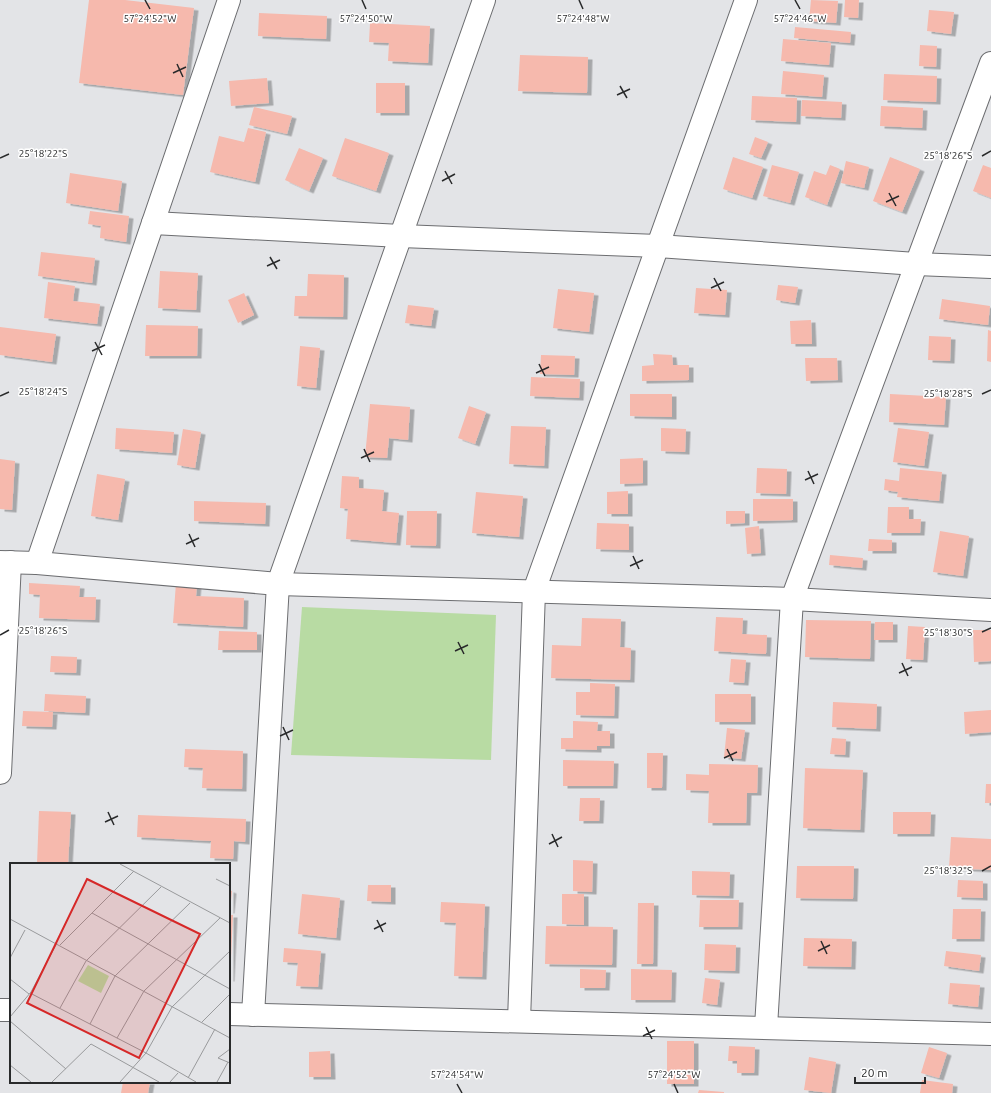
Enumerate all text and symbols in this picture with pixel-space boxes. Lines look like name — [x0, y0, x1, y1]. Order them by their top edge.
text: 57°24'52"W — [124, 13, 176, 24]
text: 57°24'50"W — [340, 13, 392, 24]
text: 57°24'48"W — [557, 13, 609, 24]
text: 57°24'46"W — [774, 13, 826, 24]
text: 25°18'22"S — [19, 148, 67, 159]
text: 25°18'26"S — [924, 150, 972, 161]
text: 25°18'24"S — [19, 386, 67, 397]
text: 25°18'28"S — [924, 388, 972, 399]
text: 25°18'26"S — [19, 625, 67, 636]
text: 25°18'30"S — [924, 627, 972, 638]
inset map — [10, 863, 230, 1083]
text: 25°18'32"S — [924, 865, 972, 876]
scale bar — [855, 1059, 925, 1085]
text: 20 m — [861, 1066, 888, 1079]
text: 57°24'54"W — [431, 1069, 483, 1080]
text: 57°24'52"W — [648, 1069, 700, 1080]

